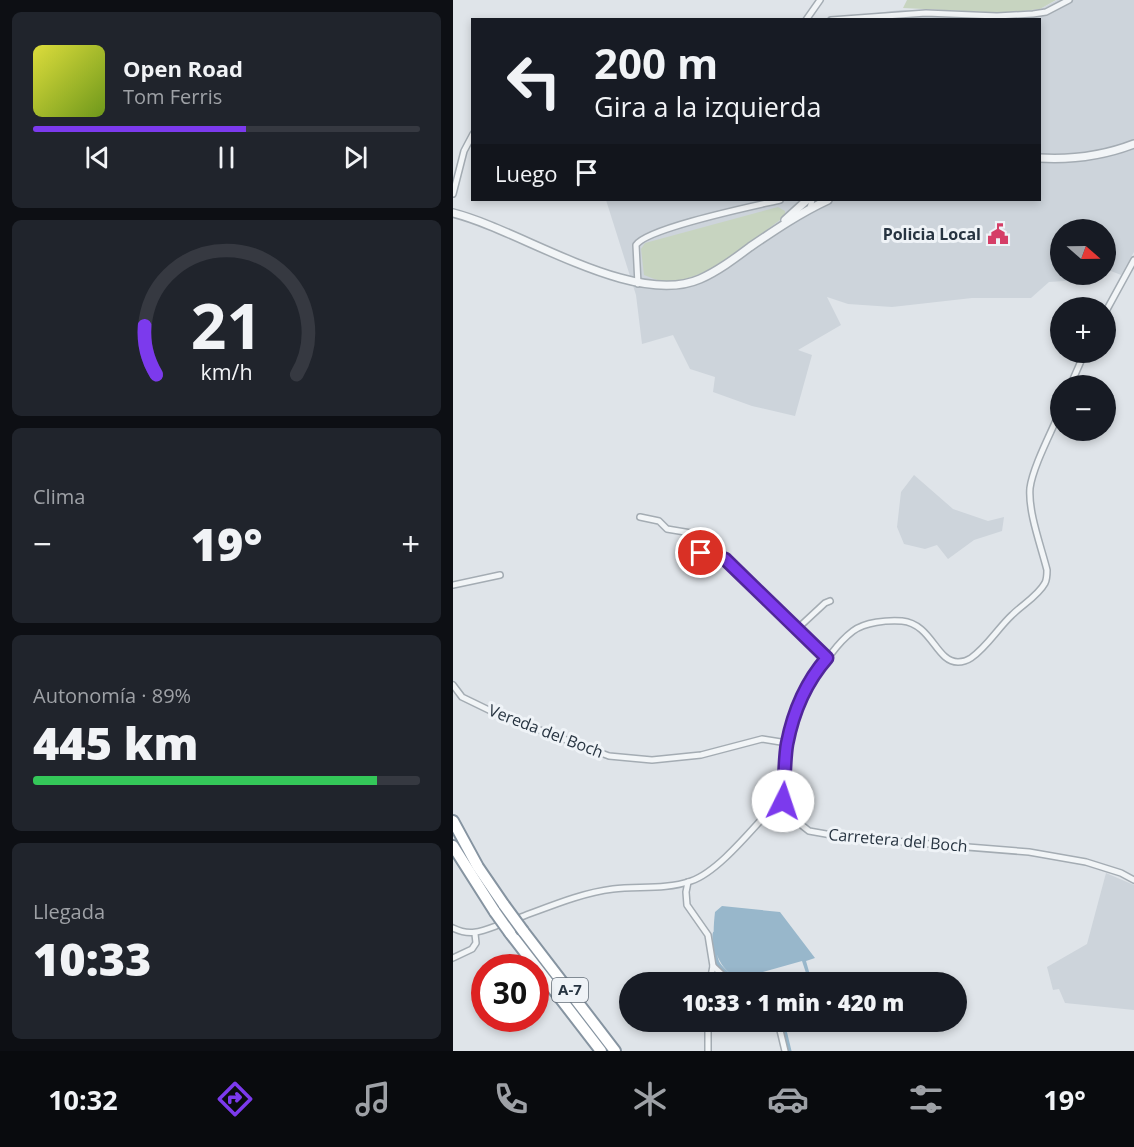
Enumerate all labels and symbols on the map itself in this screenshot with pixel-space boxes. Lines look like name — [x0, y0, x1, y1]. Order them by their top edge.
north arrow — [1050, 219, 1116, 285]
public building icon: Policia Local — [986, 222, 1010, 246]
place label: Policia Local — [883, 223, 981, 245]
pin — [675, 527, 726, 578]
street label: Vereda del Boch — [485, 699, 607, 763]
position arrow — [751, 769, 815, 833]
street label: Carretera del Boch — [827, 823, 969, 857]
speed limit sign: 30 — [471, 954, 549, 1032]
road number: A-7 — [552, 978, 588, 1002]

